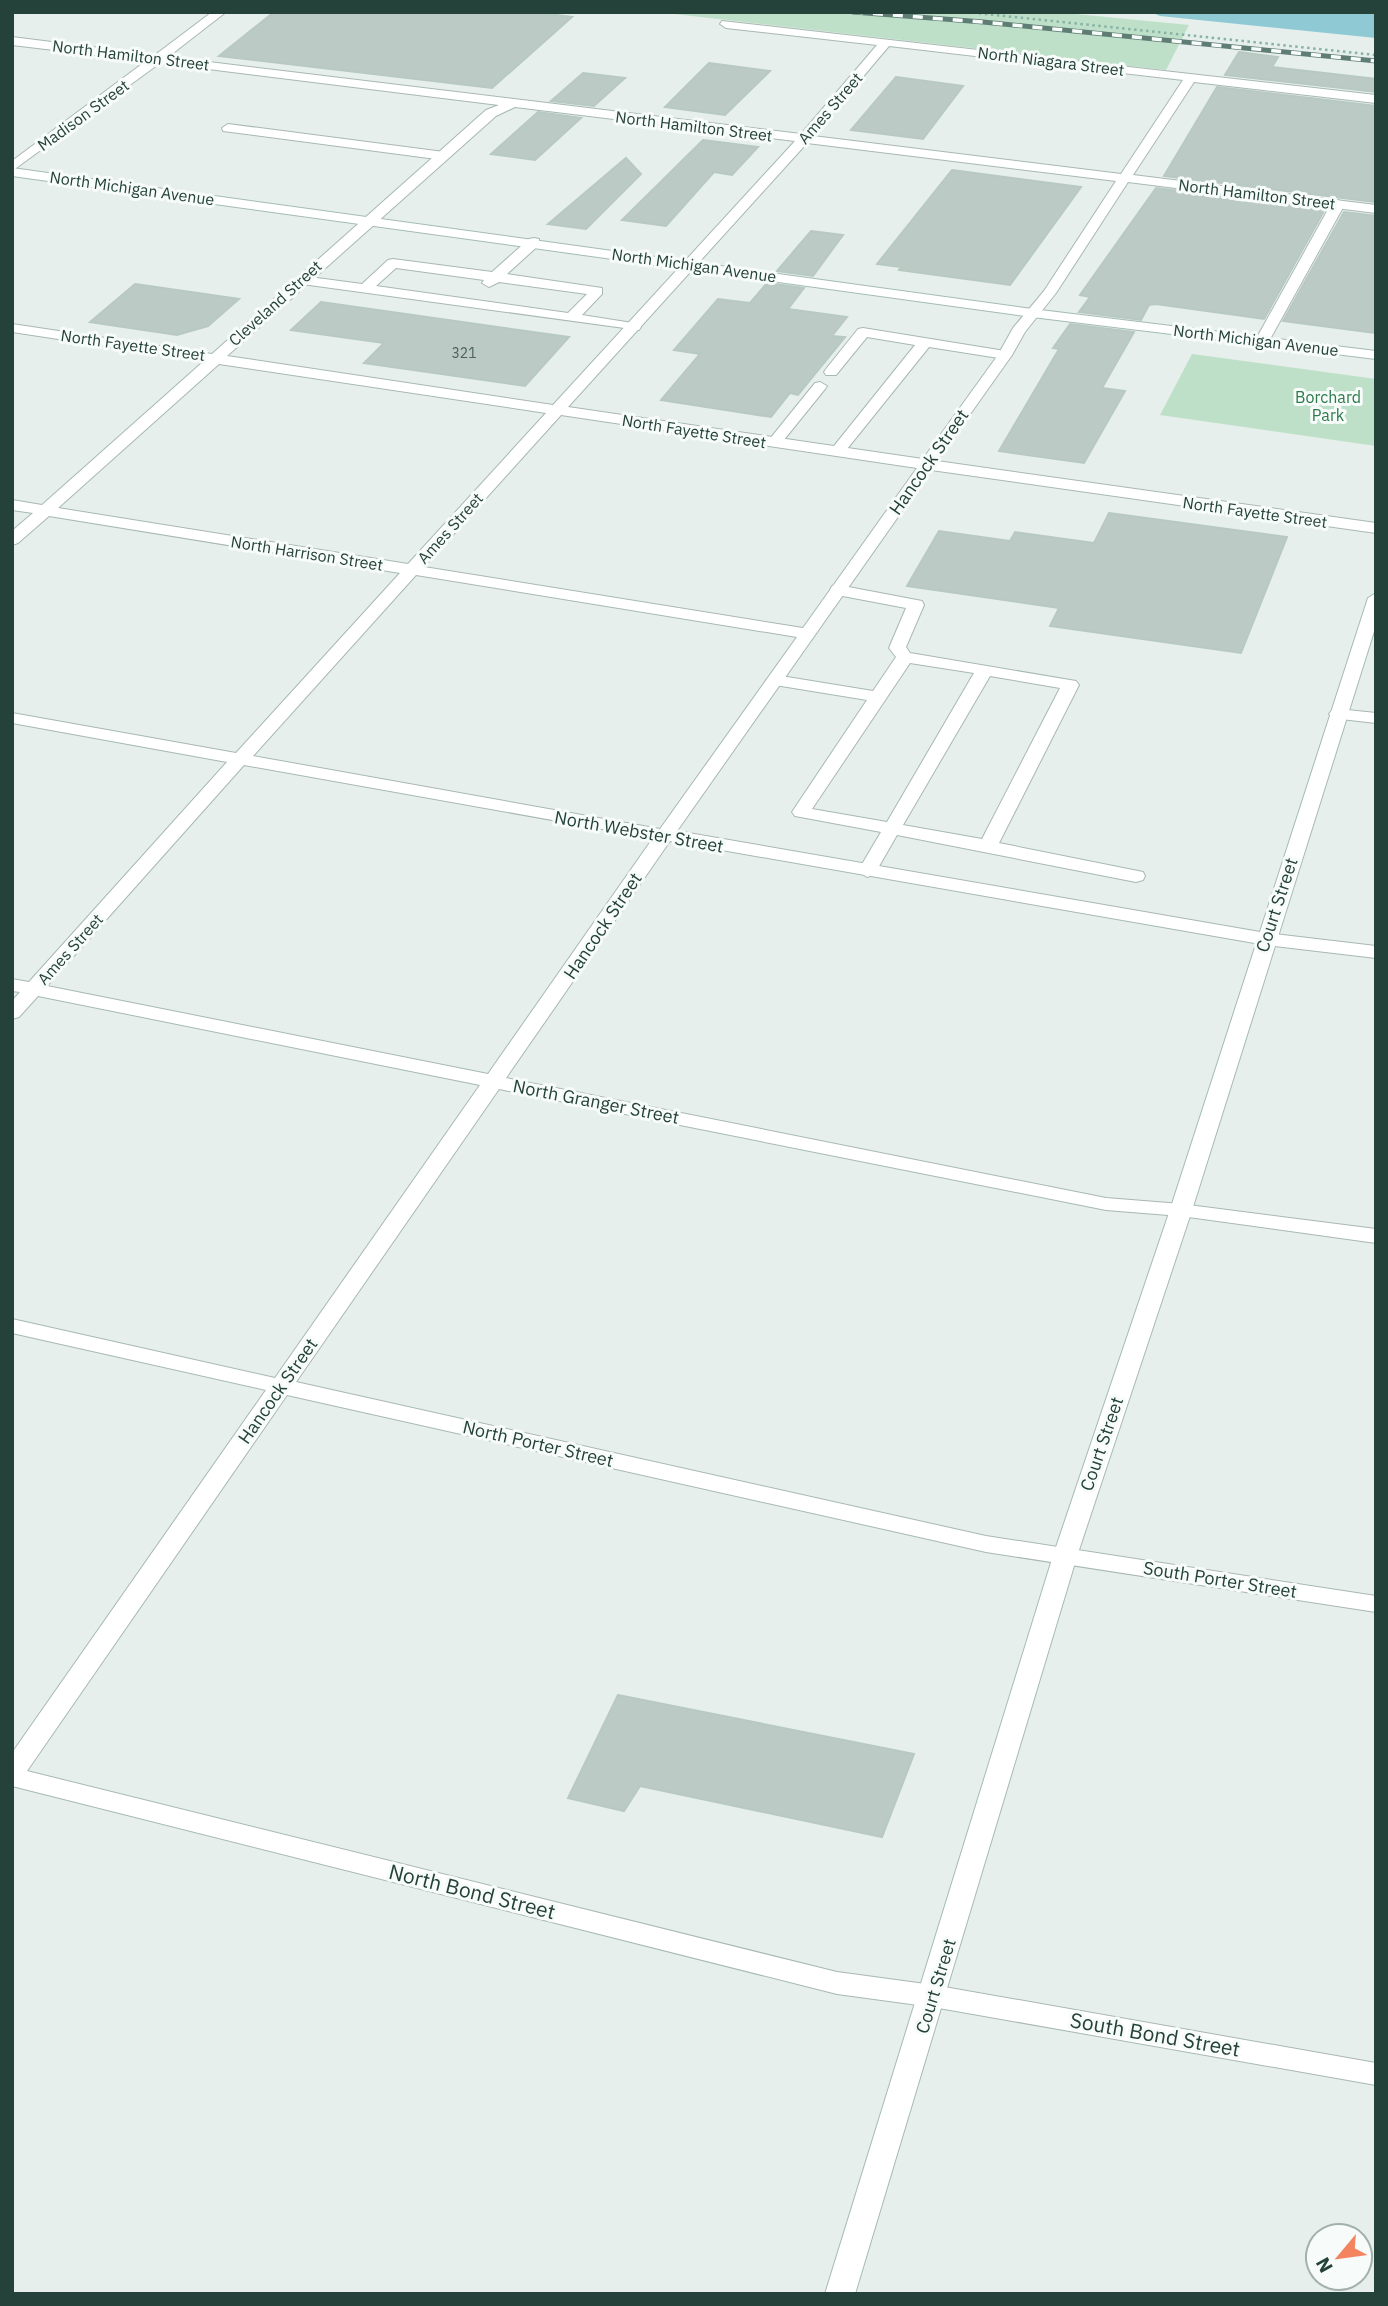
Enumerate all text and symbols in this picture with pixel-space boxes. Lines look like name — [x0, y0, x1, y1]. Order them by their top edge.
street label: North Hamilton Street — [51, 35, 211, 75]
street label: North Niagara Street — [977, 42, 1125, 80]
street label: Ames Street — [793, 68, 867, 148]
street label: Madison Street — [33, 75, 133, 155]
street label: North Hamilton Street — [614, 106, 774, 146]
street label: North Michigan Avenue — [48, 167, 216, 209]
street label: North Hamilton Street — [1177, 174, 1337, 214]
street label: North Michigan Avenue — [610, 244, 778, 286]
street label: Cleveland Street — [224, 256, 326, 350]
street label: North Michigan Avenue — [1172, 320, 1340, 360]
street label: North Fayette Street — [60, 325, 206, 365]
house number: 321 — [451, 344, 477, 362]
park label: Borchard Park — [1295, 387, 1361, 425]
street label: Hancock Street — [884, 404, 974, 519]
street label: North Fayette Street — [621, 410, 767, 452]
street label: Ames Street — [413, 488, 487, 568]
street label: North Fayette Street — [1182, 492, 1328, 532]
street label: North Harrison Street — [229, 531, 385, 575]
street label: North Webster Street — [553, 805, 725, 858]
street label: Court Street — [1250, 855, 1303, 955]
street label: Hancock Street — [558, 868, 647, 983]
street label: Ames Street — [33, 909, 107, 989]
street label: North Granger Street — [511, 1074, 681, 1129]
street label: Hancock Street — [233, 1333, 323, 1448]
street label: Court Street — [1075, 1394, 1128, 1494]
street label: North Porter Street — [461, 1415, 616, 1472]
street label: South Porter Street — [1142, 1556, 1299, 1603]
street label: North Bond Street — [386, 1857, 558, 1925]
street label: Court Street — [910, 1936, 961, 2036]
street label: South Bond Street — [1068, 2005, 1242, 2063]
north arrow — [1304, 2222, 1374, 2292]
text: N — [1310, 2253, 1338, 2277]

